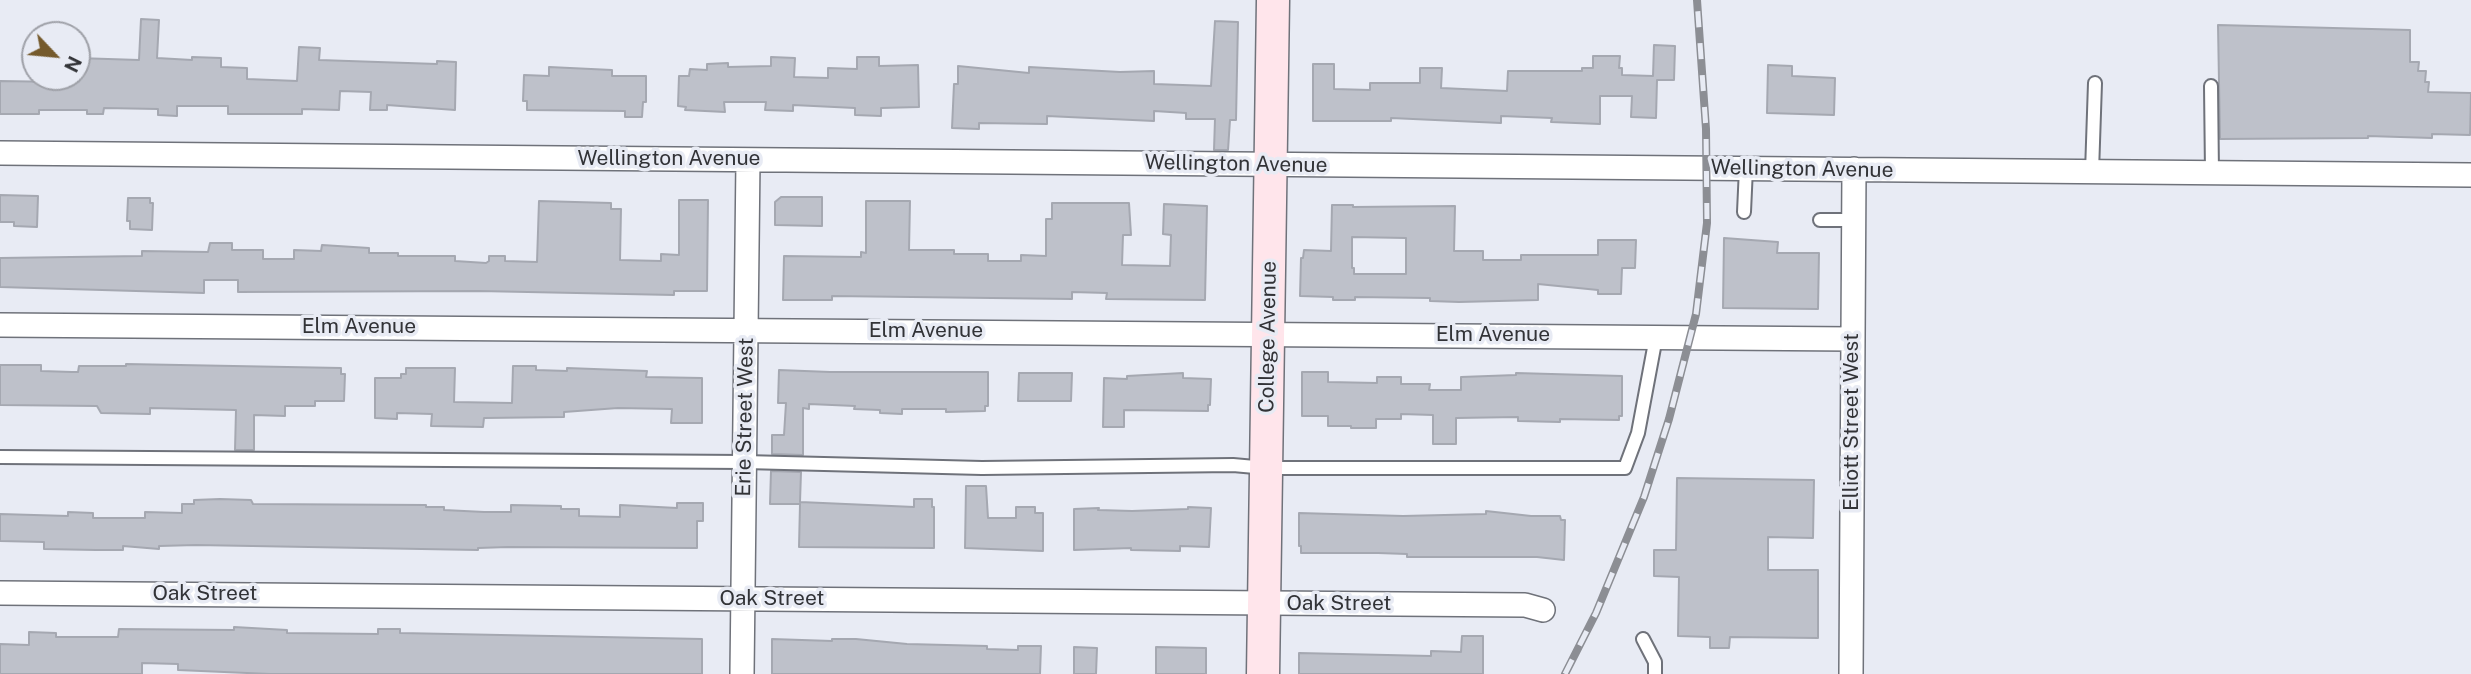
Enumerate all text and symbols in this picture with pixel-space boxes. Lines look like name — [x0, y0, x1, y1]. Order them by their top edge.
north arrow — [21, 21, 91, 91]
text: N — [60, 53, 86, 76]
street label: Wellington Avenue — [578, 146, 760, 172]
street label: Wellington Avenue — [1144, 150, 1328, 178]
street label: Wellington Avenue — [1710, 155, 1894, 183]
street label: College Avenue — [1254, 261, 1282, 413]
street label: Elm Avenue — [302, 314, 416, 340]
street label: Elm Avenue — [869, 318, 983, 344]
street label: Elm Avenue — [1436, 322, 1550, 348]
street label: Elliott Street West — [1839, 333, 1865, 511]
street label: Erie Street West — [731, 337, 759, 497]
street label: Oak Street — [152, 581, 258, 607]
street label: Oak Street — [719, 586, 825, 612]
street label: Oak Street — [1286, 591, 1392, 617]

